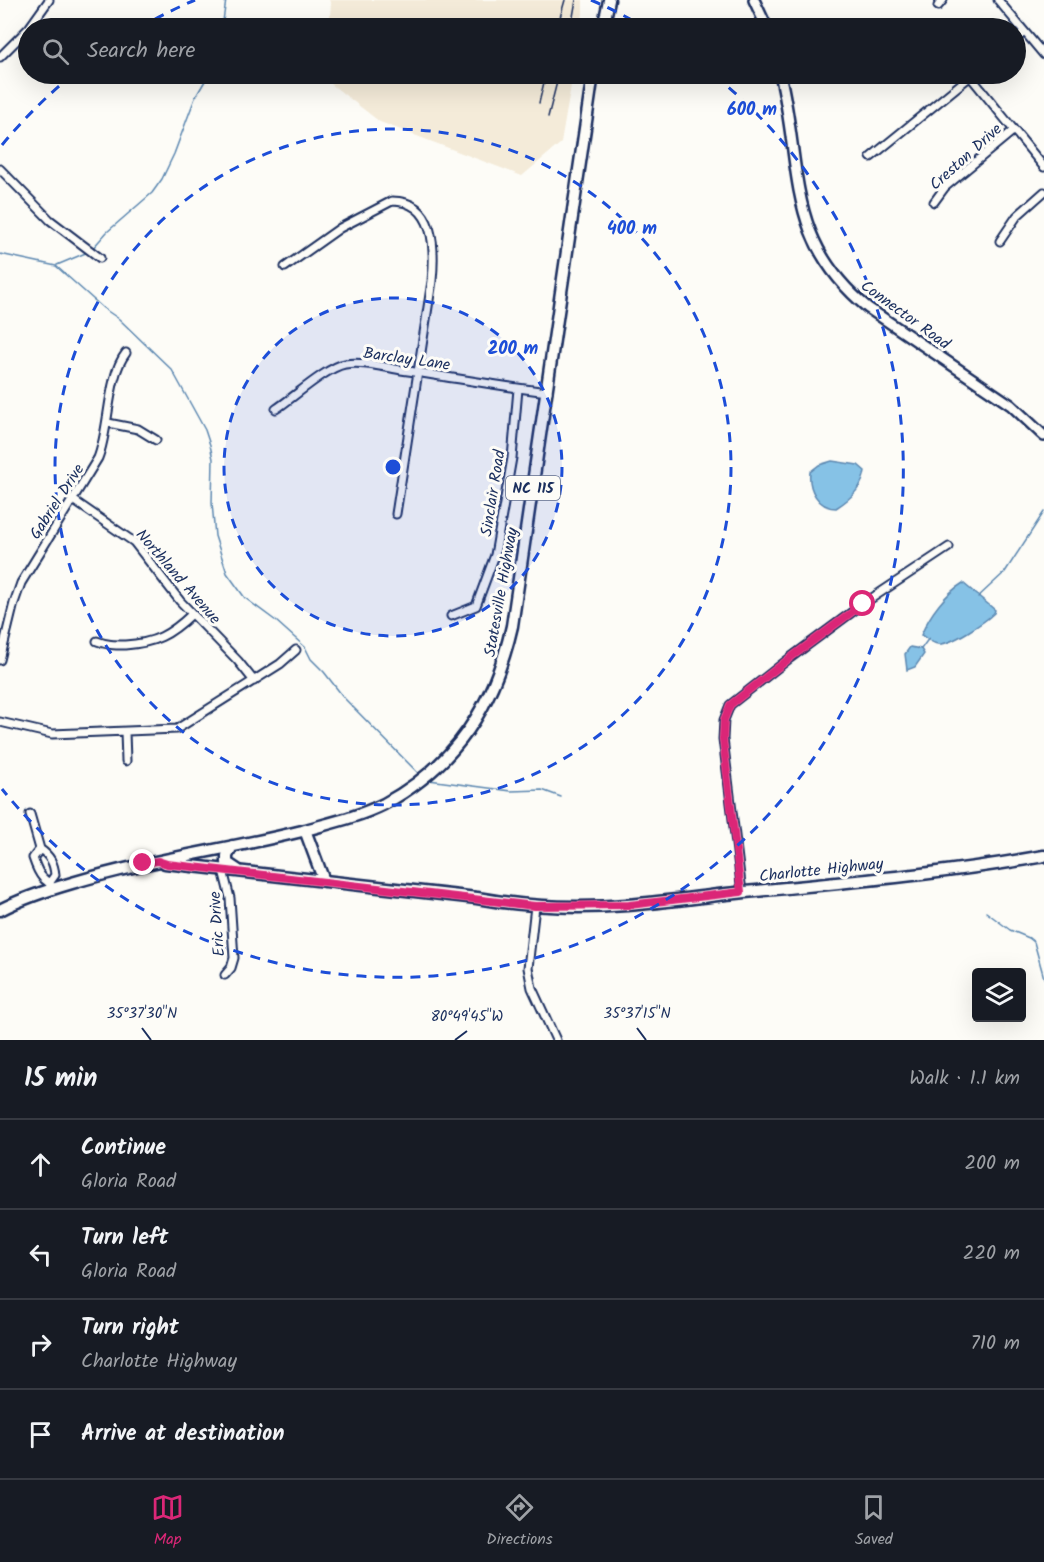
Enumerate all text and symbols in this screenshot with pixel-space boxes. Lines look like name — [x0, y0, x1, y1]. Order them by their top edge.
search box — [18, 18, 1026, 84]
text: Search here — [87, 34, 195, 69]
icon: search — [39, 35, 72, 68]
text: 600 m — [727, 96, 777, 125]
street label: Creston Drive — [924, 117, 1008, 197]
text: 400 m — [607, 215, 657, 244]
street label: Connector Road — [855, 274, 956, 357]
text: 200 m — [488, 335, 539, 364]
street label: Barclay Lane — [362, 341, 452, 378]
street label: Sinclair Road — [474, 447, 513, 538]
centre of rings — [383, 457, 403, 477]
street label: Gabriel Drive — [23, 459, 91, 545]
road number: NC 115 — [506, 476, 560, 500]
street label: Northland Avenue — [129, 524, 227, 630]
street label: Statesville Highway — [478, 525, 525, 659]
route start — [849, 590, 875, 616]
route end — [129, 849, 155, 875]
street label: Charlotte Highway — [758, 851, 885, 889]
street label: Eric Drive — [203, 890, 232, 957]
map controls — [972, 968, 1026, 1022]
button: layers — [972, 968, 1026, 1022]
text: 35°37'30"N — [107, 1002, 177, 1026]
text: 35°37'15"N — [603, 1002, 671, 1026]
text: 80°49'45"W — [431, 1005, 503, 1029]
text: 15 min — [24, 1058, 97, 1100]
text: Walk · 1.1 km — [909, 1063, 1020, 1095]
text: Continue — [81, 1131, 166, 1166]
icon: ahead — [24, 1148, 57, 1181]
text: 200 m — [964, 1148, 1020, 1180]
text: Gloria Road — [81, 1166, 176, 1198]
text: Turn left — [81, 1221, 168, 1256]
icon: left — [24, 1238, 57, 1271]
text: 220 m — [963, 1238, 1020, 1270]
text: Gloria Road — [81, 1256, 176, 1288]
text: Turn right — [81, 1311, 179, 1346]
icon: right — [24, 1328, 57, 1361]
text: 710 m — [971, 1328, 1020, 1360]
text: Charlotte Highway — [81, 1346, 237, 1378]
text: Arrive at destination — [81, 1417, 284, 1452]
icon: arrive — [24, 1418, 57, 1451]
tab: Map — [151, 1491, 184, 1552]
tab: Directions — [486, 1491, 553, 1552]
tab: Saved — [855, 1491, 893, 1552]

